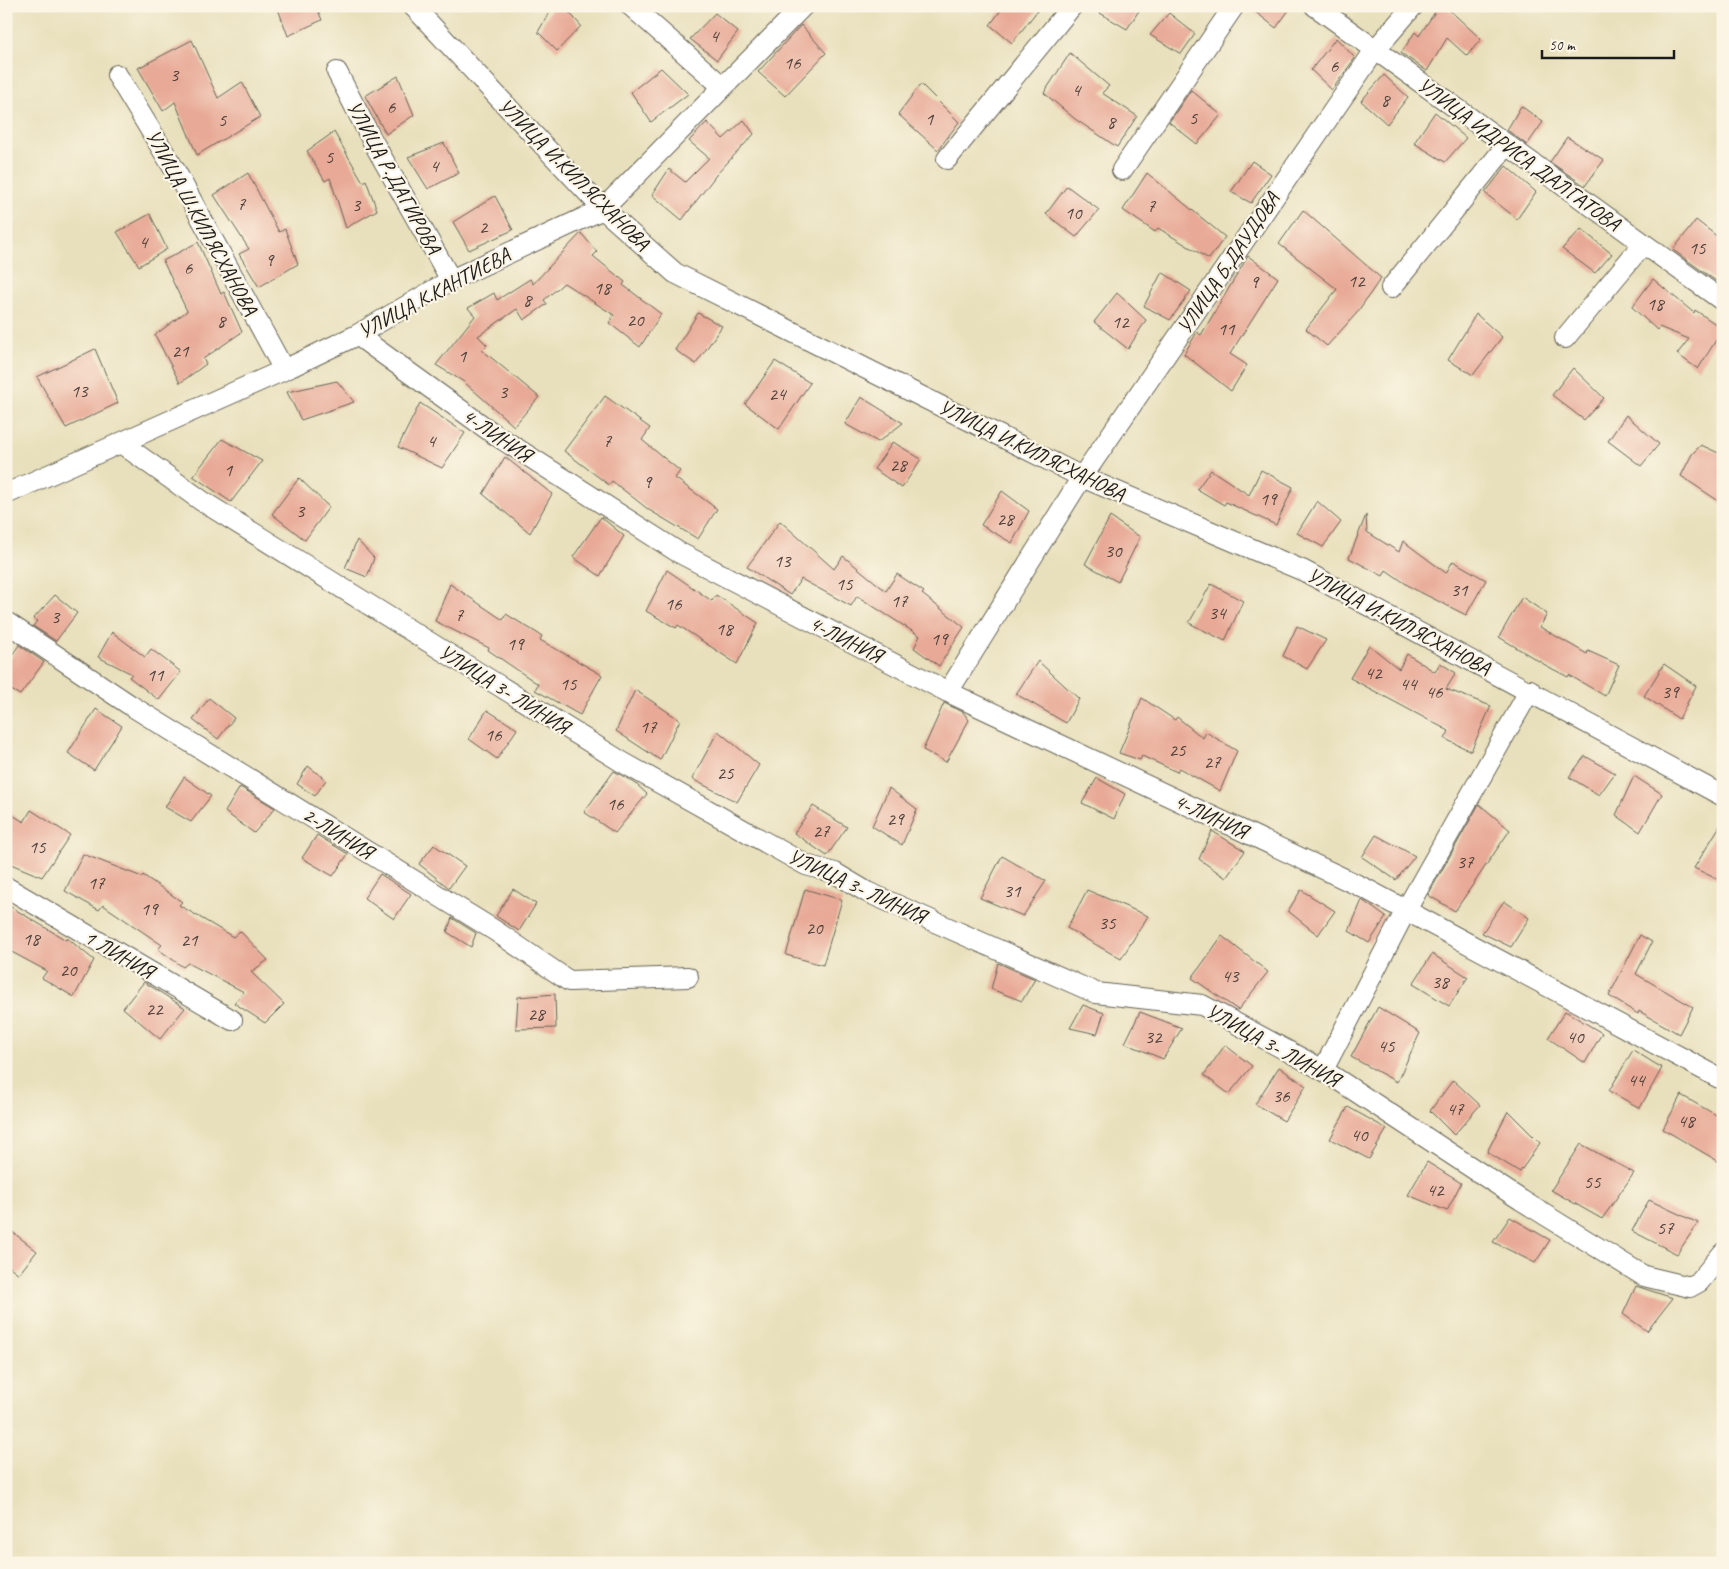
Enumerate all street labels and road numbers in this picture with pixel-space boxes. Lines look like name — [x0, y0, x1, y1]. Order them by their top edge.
street label: УЛИЦА ИДРИСА ДАЛГАТОВА — [1412, 72, 1627, 237]
street label: УЛИЦА И.КИЛЯСХАНОВА — [493, 93, 656, 256]
street label: УЛИЦА Р.ДАГИРОВА — [341, 96, 448, 259]
street label: УЛИЦА Ш.КИЛЯСХАНОВА — [140, 125, 264, 320]
street label: УЛИЦА Б.ДАУДОВА — [1171, 186, 1286, 339]
street label: УЛИЦА К.КАНТИЕВА — [354, 241, 516, 344]
street label: УЛИЦА И.КИЛЯСХАНОВА — [934, 394, 1130, 507]
street label: 4-ЛИНИЯ — [457, 402, 539, 469]
street label: УЛИЦА И.КИЛЯСХАНОВА — [1303, 562, 1496, 681]
street label: 4-ЛИНИЯ — [805, 610, 889, 670]
street label: УЛИЦА 3- ЛИНИЯ — [434, 639, 576, 741]
street label: 4-ЛИНИЯ — [1170, 788, 1254, 845]
street label: 2-ЛИНИЯ — [298, 801, 380, 866]
street label: УЛИЦА 3- ЛИНИЯ — [784, 843, 933, 930]
street label: 1 ЛИНИЯ — [79, 924, 161, 986]
street label: УЛИЦА 3- ЛИНИЯ — [1202, 998, 1347, 1094]

